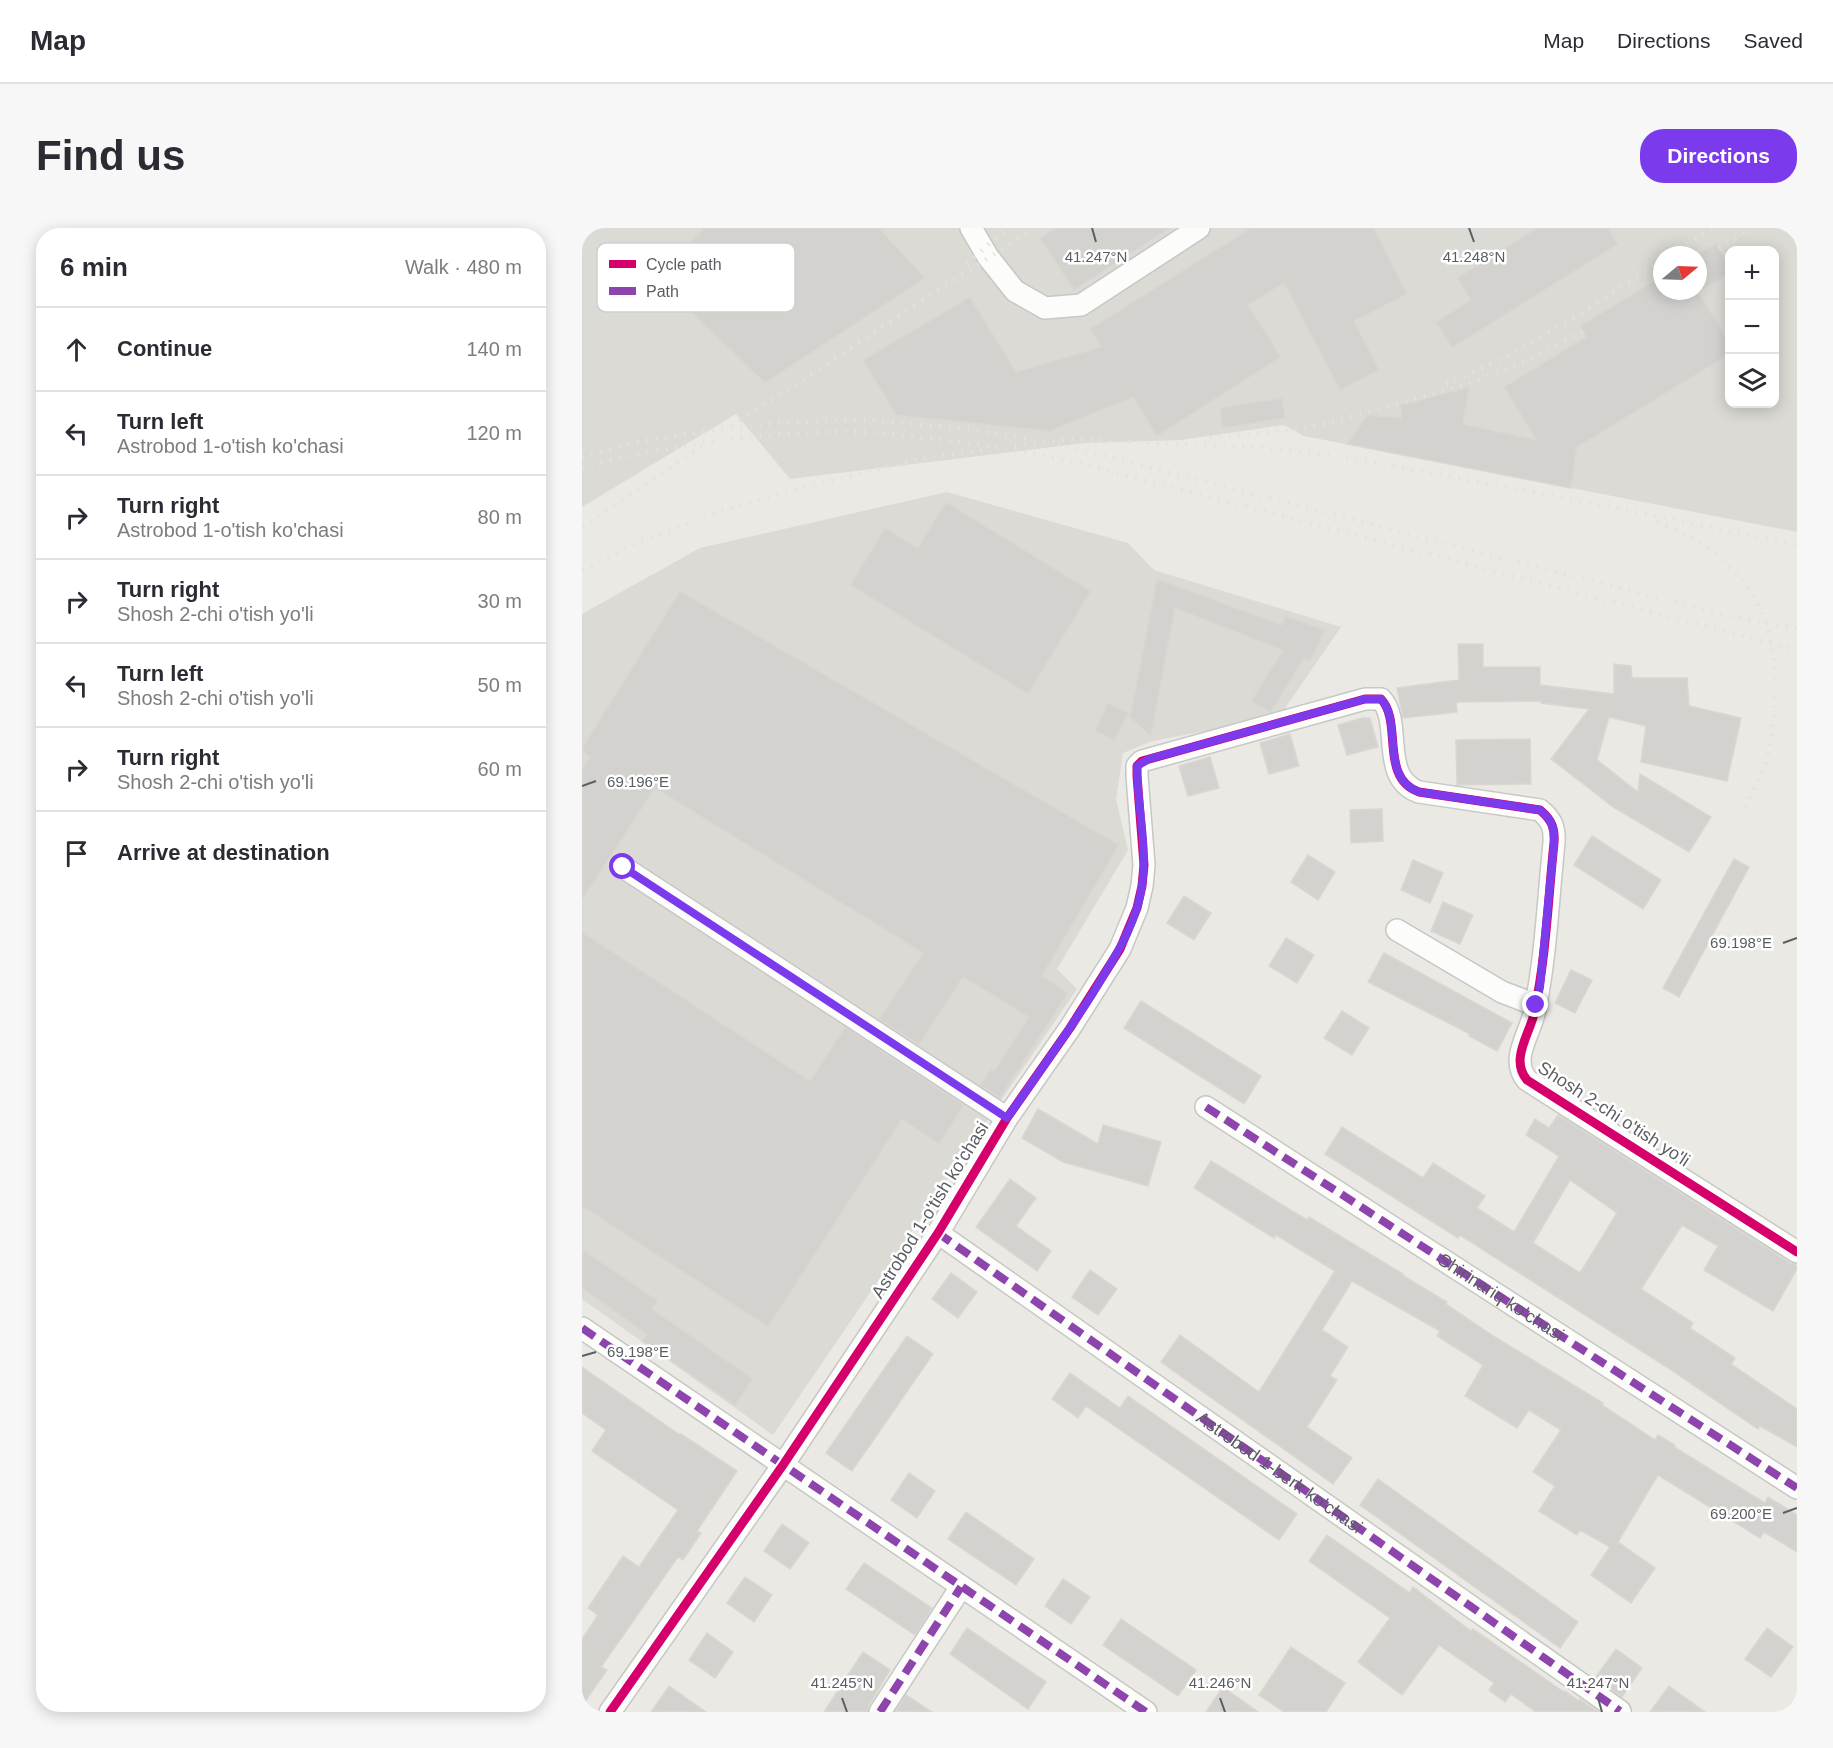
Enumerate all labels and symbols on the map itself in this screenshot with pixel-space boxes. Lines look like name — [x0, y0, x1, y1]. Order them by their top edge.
legend — [597, 243, 795, 312]
north arrow — [1653, 246, 1707, 300]
text: 41.247°N — [1065, 248, 1127, 265]
text: 41.248°N — [1443, 248, 1505, 265]
text: Cycle path — [646, 256, 722, 273]
text: Path — [646, 283, 679, 300]
text: 69.196°E — [607, 773, 669, 790]
route start — [609, 853, 635, 879]
text: 69.198°E — [1710, 934, 1772, 951]
route end — [1522, 991, 1548, 1017]
street label: Shosh 2-chi o'tish yo'li — [1534, 1057, 1694, 1171]
street label: Astrobod 1-o'tish ko'chasi — [867, 1118, 993, 1302]
street label: Shirinariq ko'chasi — [1434, 1249, 1568, 1345]
text: 69.198°E — [607, 1343, 669, 1360]
street label: Astrobod 1-berk ko'chasi — [1193, 1407, 1366, 1537]
text: 69.200°E — [1710, 1505, 1772, 1522]
text: 41.245°N — [811, 1674, 873, 1691]
text: 41.246°N — [1189, 1674, 1251, 1691]
text: 41.247°N — [1567, 1674, 1629, 1691]

